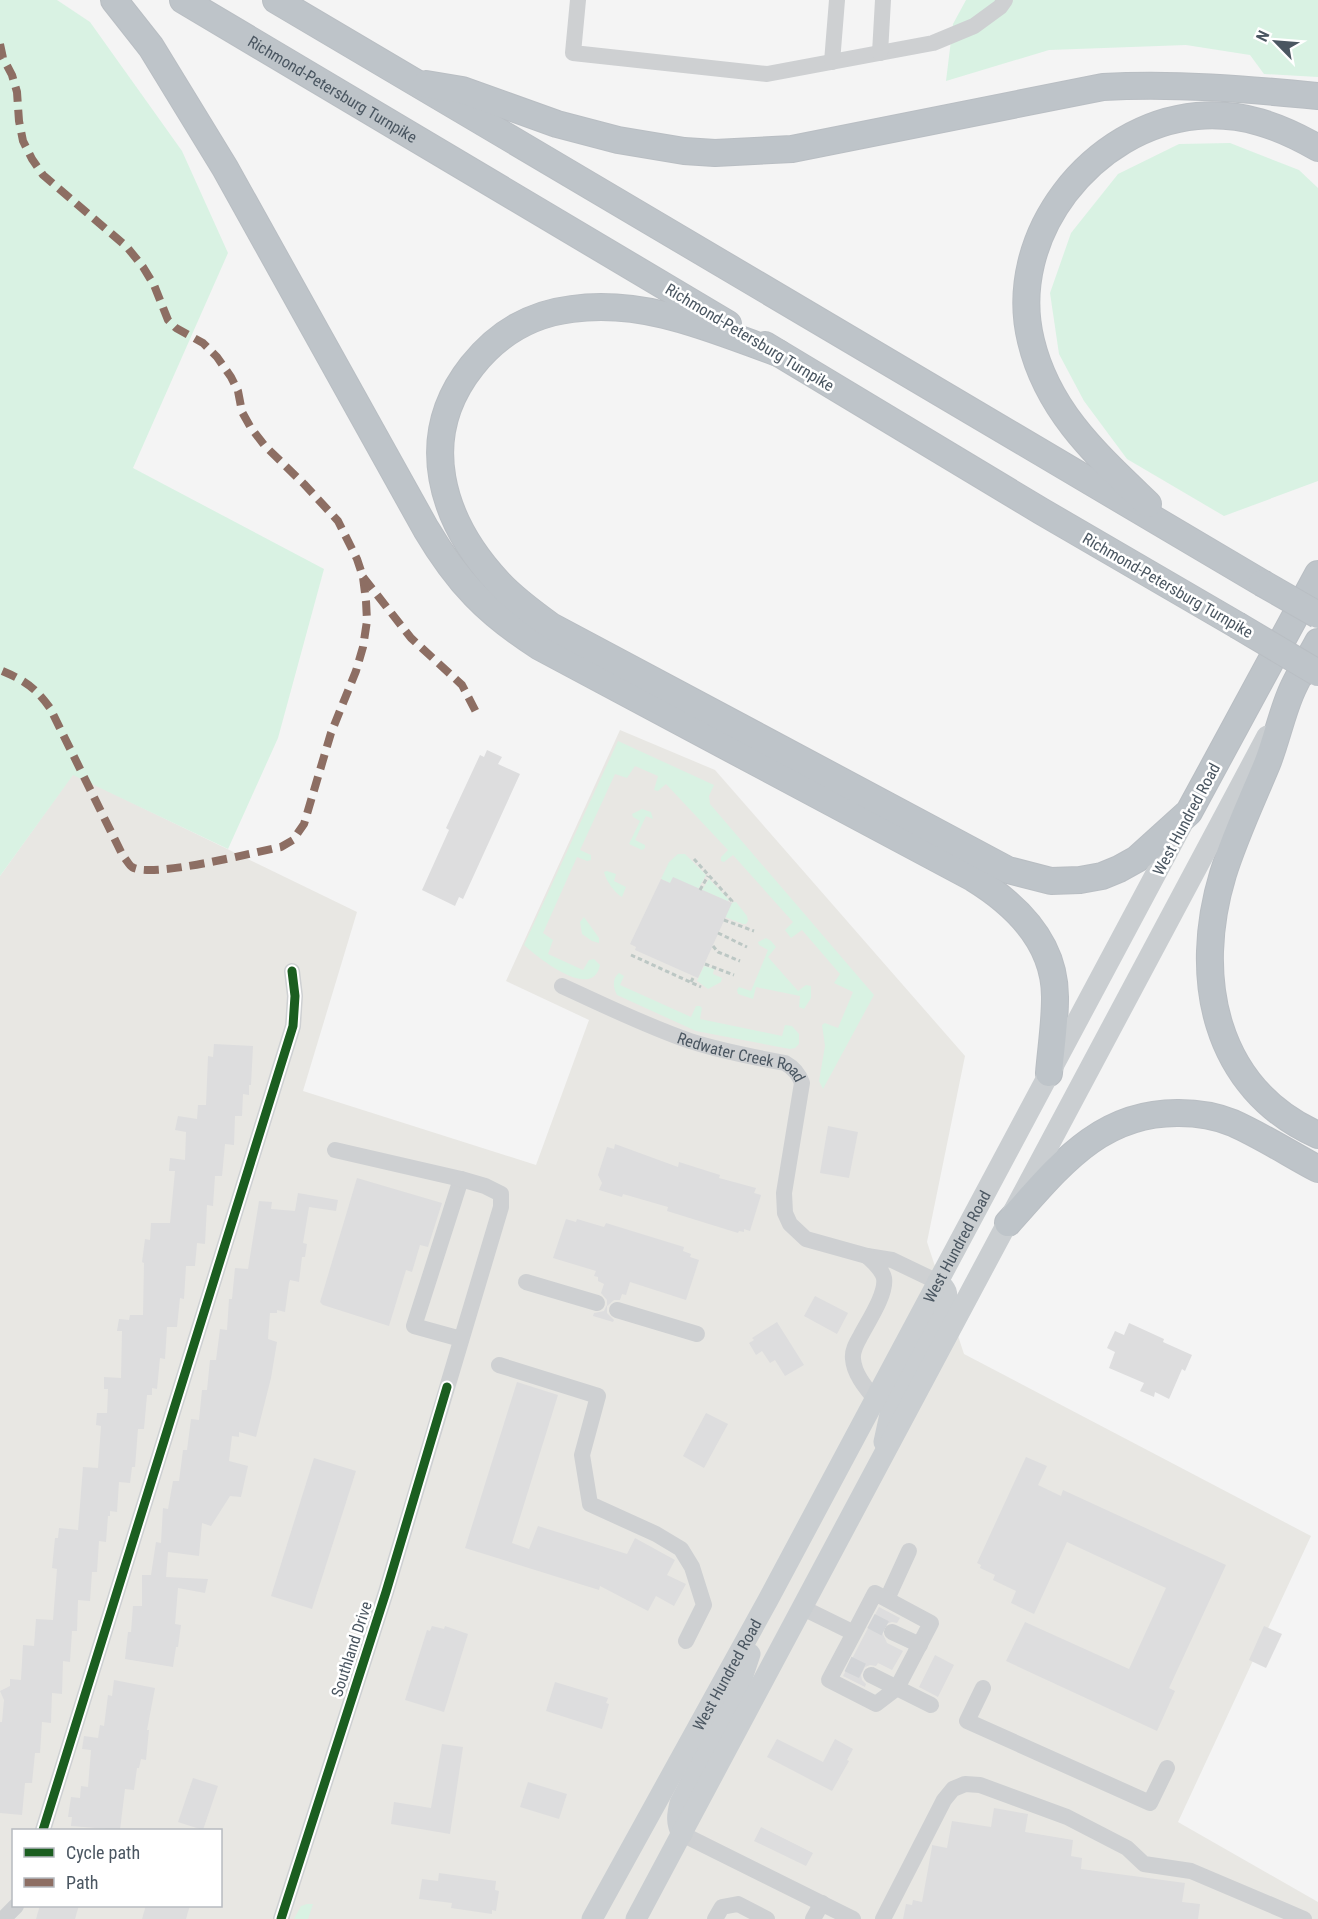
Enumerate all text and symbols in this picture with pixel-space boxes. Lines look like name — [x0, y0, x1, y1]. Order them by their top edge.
north arrow — [1246, 12, 1306, 72]
text: N — [1252, 27, 1274, 44]
street label: Richmond-Petersburg Turnpike — [244, 32, 420, 147]
street label: Richmond-Petersburg Turnpike — [662, 279, 838, 395]
street label: Richmond-Petersburg Turnpike — [1079, 529, 1256, 642]
street label: West Hundred Road — [1149, 760, 1224, 879]
street label: Redwater Creek Road — [675, 1028, 809, 1085]
street label: West Hundred Road — [919, 1187, 995, 1306]
street label: Southland Drive — [327, 1599, 376, 1699]
street label: West Hundred Road — [689, 1616, 766, 1734]
legend — [12, 1829, 222, 1907]
text: Cycle path — [66, 1842, 140, 1863]
text: Path — [66, 1872, 99, 1893]

